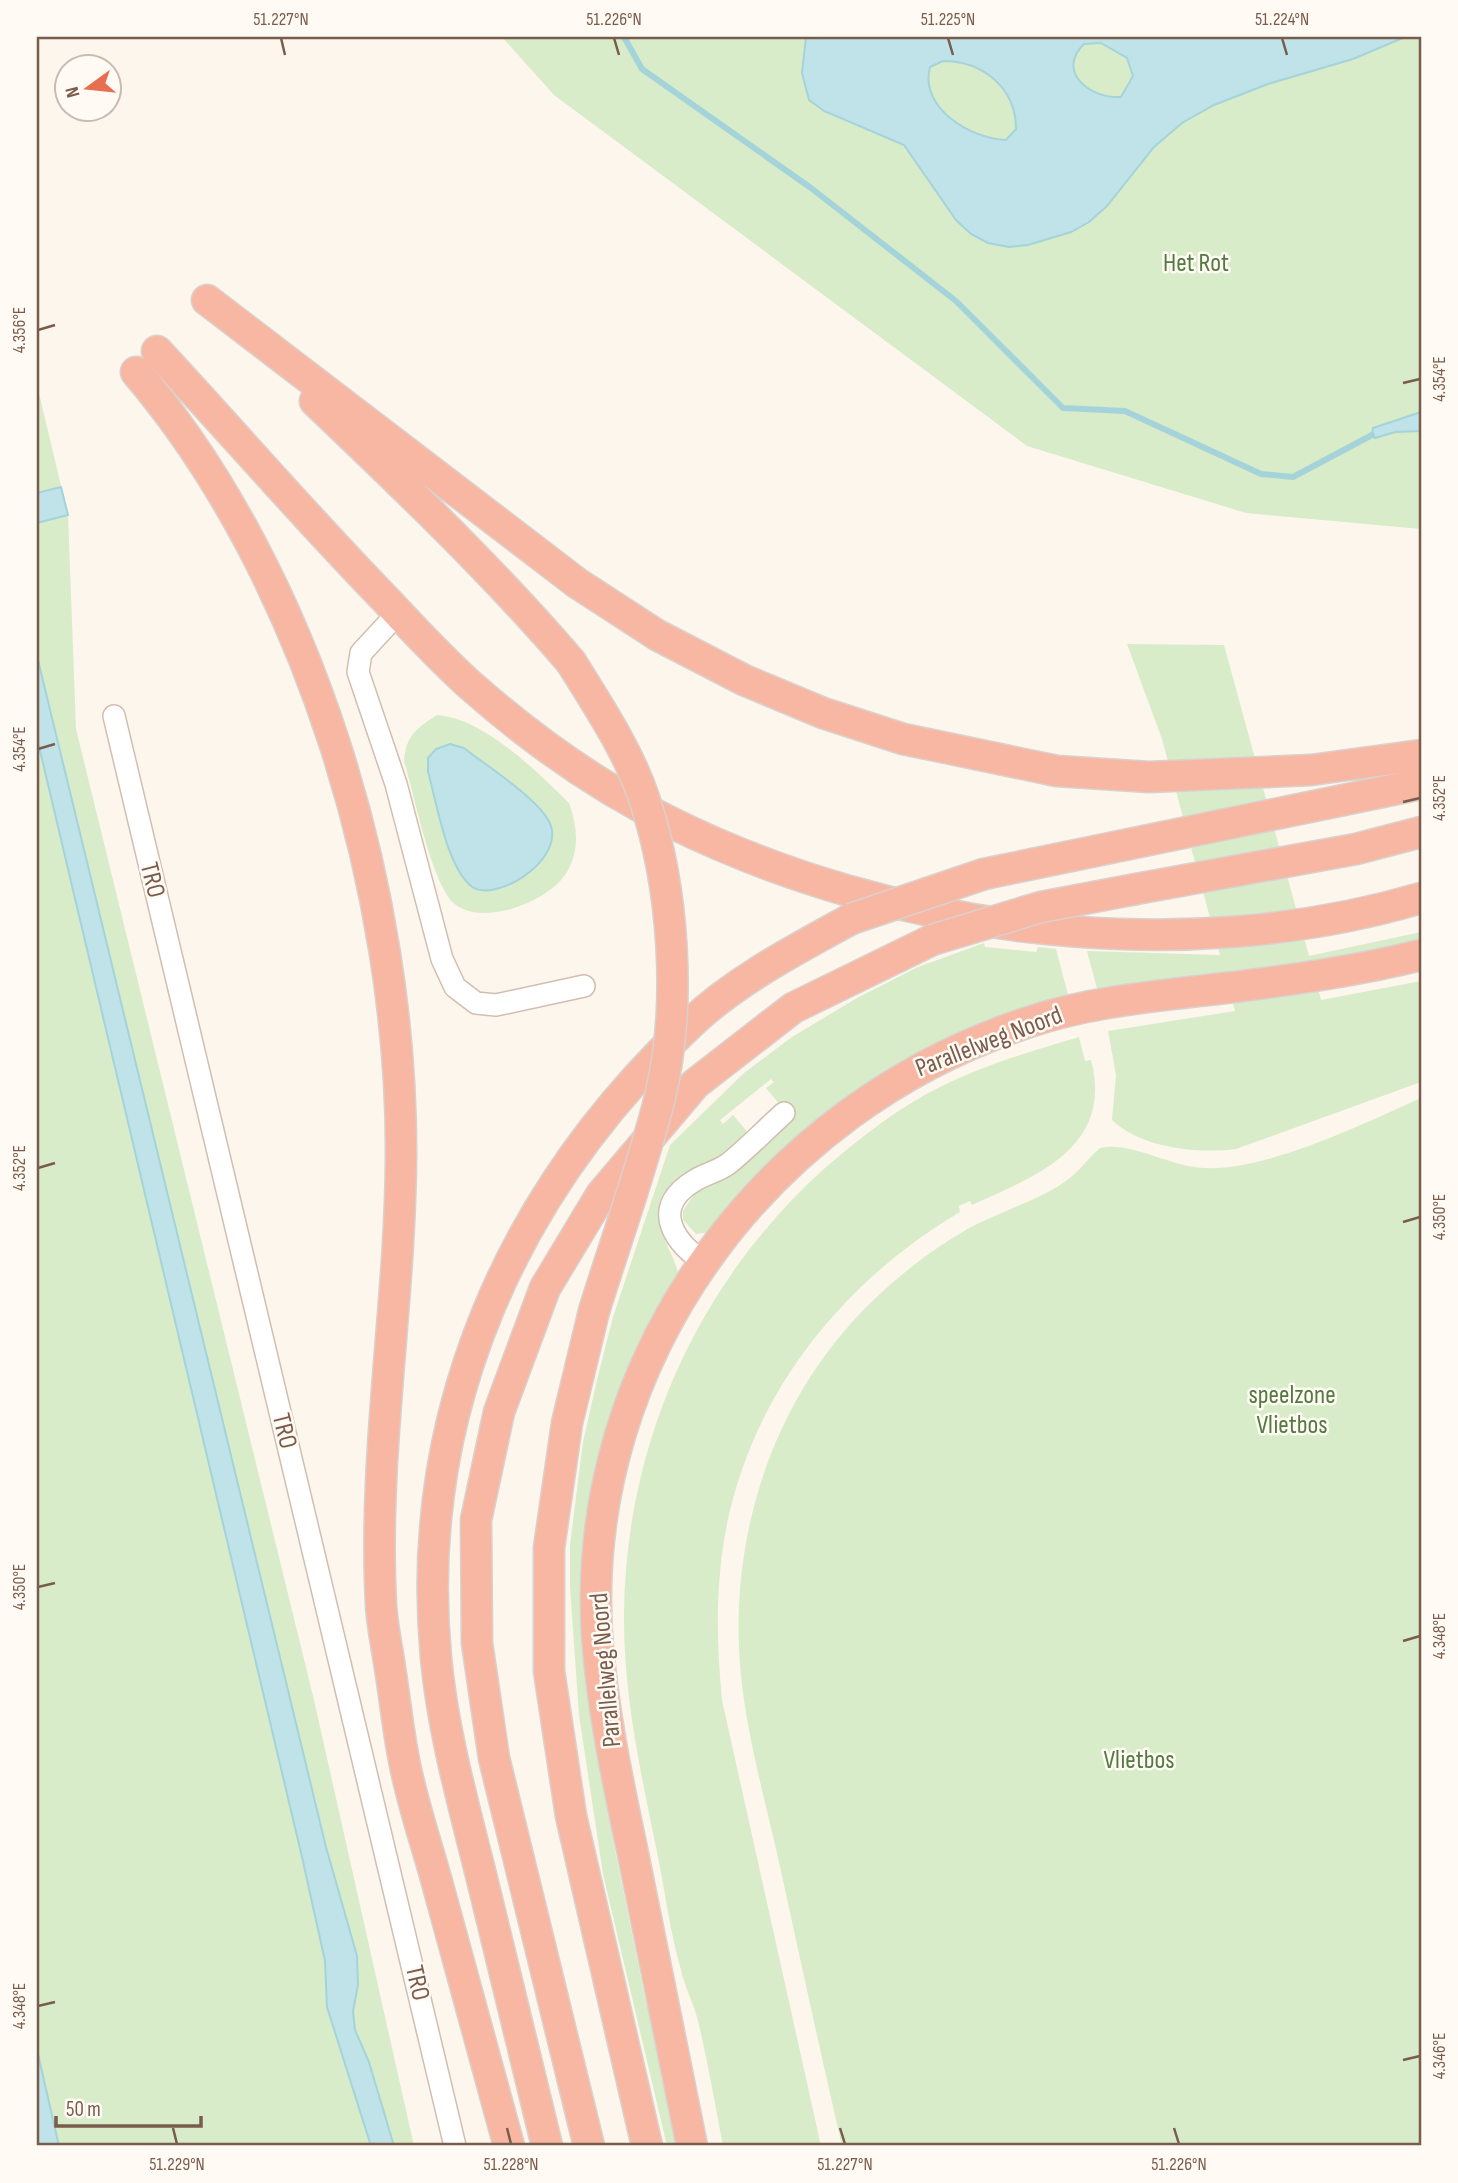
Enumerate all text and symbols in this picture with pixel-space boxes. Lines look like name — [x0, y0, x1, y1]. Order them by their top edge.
text: 51.227°N — [253, 9, 309, 30]
text: 51.226°N — [586, 9, 642, 30]
text: 51.225°N — [921, 9, 975, 30]
text: 51.224°N — [1255, 9, 1309, 30]
north arrow — [52, 52, 122, 122]
text: N — [61, 84, 85, 100]
park label: Het Rot — [1163, 248, 1229, 279]
text: 4.356°E — [9, 307, 30, 353]
text: 4.354°E — [1429, 356, 1450, 402]
text: 4.354°E — [9, 726, 30, 772]
text: 4.352°E — [1429, 775, 1450, 821]
street label: TRO — [133, 859, 171, 901]
street label: Parallelweg Noord — [911, 1000, 1067, 1084]
text: 4.352°E — [9, 1145, 30, 1191]
text: 4.350°E — [1429, 1194, 1450, 1240]
park label: speelzone Vlietbos — [1248, 1380, 1336, 1441]
street label: TRO — [265, 1410, 303, 1452]
text: 4.350°E — [9, 1564, 30, 1610]
street label: Parallelweg Noord — [584, 1592, 628, 1748]
text: 4.348°E — [1429, 1613, 1450, 1659]
park label: Vlietbos — [1103, 1745, 1175, 1776]
street label: TRO — [398, 1962, 436, 2004]
text: 4.348°E — [9, 1983, 30, 2029]
text: 4.346°E — [1429, 2033, 1450, 2079]
scale bar — [56, 2085, 201, 2129]
text: 50 m — [66, 2097, 101, 2122]
text: 51.229°N — [149, 2154, 205, 2175]
text: 51.228°N — [483, 2154, 539, 2175]
text: 51.227°N — [817, 2154, 873, 2175]
text: 51.226°N — [1151, 2154, 1207, 2175]

